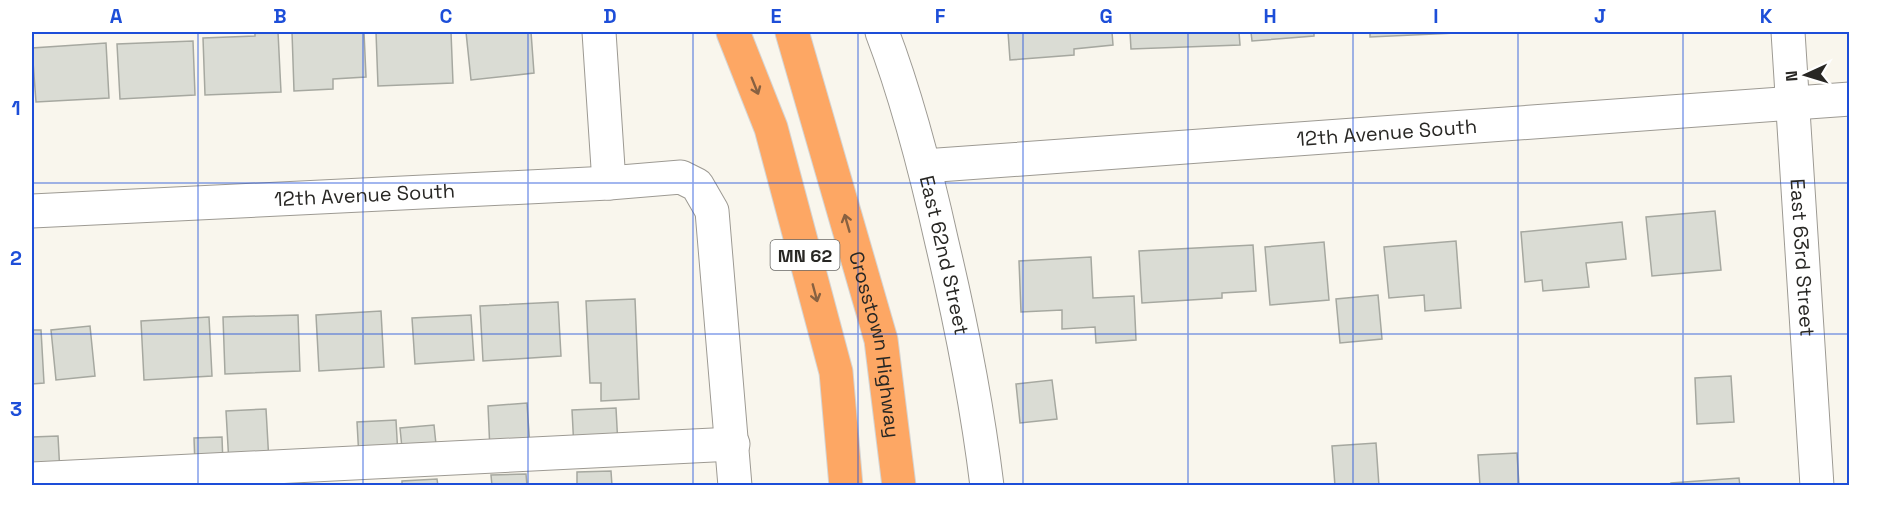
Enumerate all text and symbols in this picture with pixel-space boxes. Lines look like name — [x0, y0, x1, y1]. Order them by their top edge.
text: A — [110, 3, 123, 29]
text: B — [273, 3, 287, 29]
text: C — [440, 3, 453, 29]
text: D — [603, 3, 617, 29]
text: E — [770, 3, 782, 29]
text: F — [935, 3, 946, 29]
text: G — [1099, 3, 1113, 29]
text: H — [1263, 3, 1277, 29]
text: I — [1433, 3, 1439, 29]
text: J — [1594, 3, 1606, 29]
text: K — [1760, 3, 1773, 29]
north arrow — [1776, 45, 1836, 105]
text: N — [1781, 70, 1802, 82]
one-way arrow — [750, 76, 761, 95]
text: 1 — [11, 95, 21, 121]
street label: 12th Avenue South — [1296, 113, 1478, 152]
street label: East 62nd Street — [914, 173, 975, 337]
street label: 12th Avenue South — [274, 177, 456, 212]
street label: East 63rd Street — [1784, 178, 1820, 337]
one-way arrow — [841, 214, 852, 233]
road number: MN 62 — [770, 240, 840, 270]
text: 2 — [10, 245, 22, 271]
street label: Crosstown Highway — [843, 248, 906, 439]
one-way arrow — [809, 283, 821, 302]
text: 3 — [10, 396, 22, 422]

